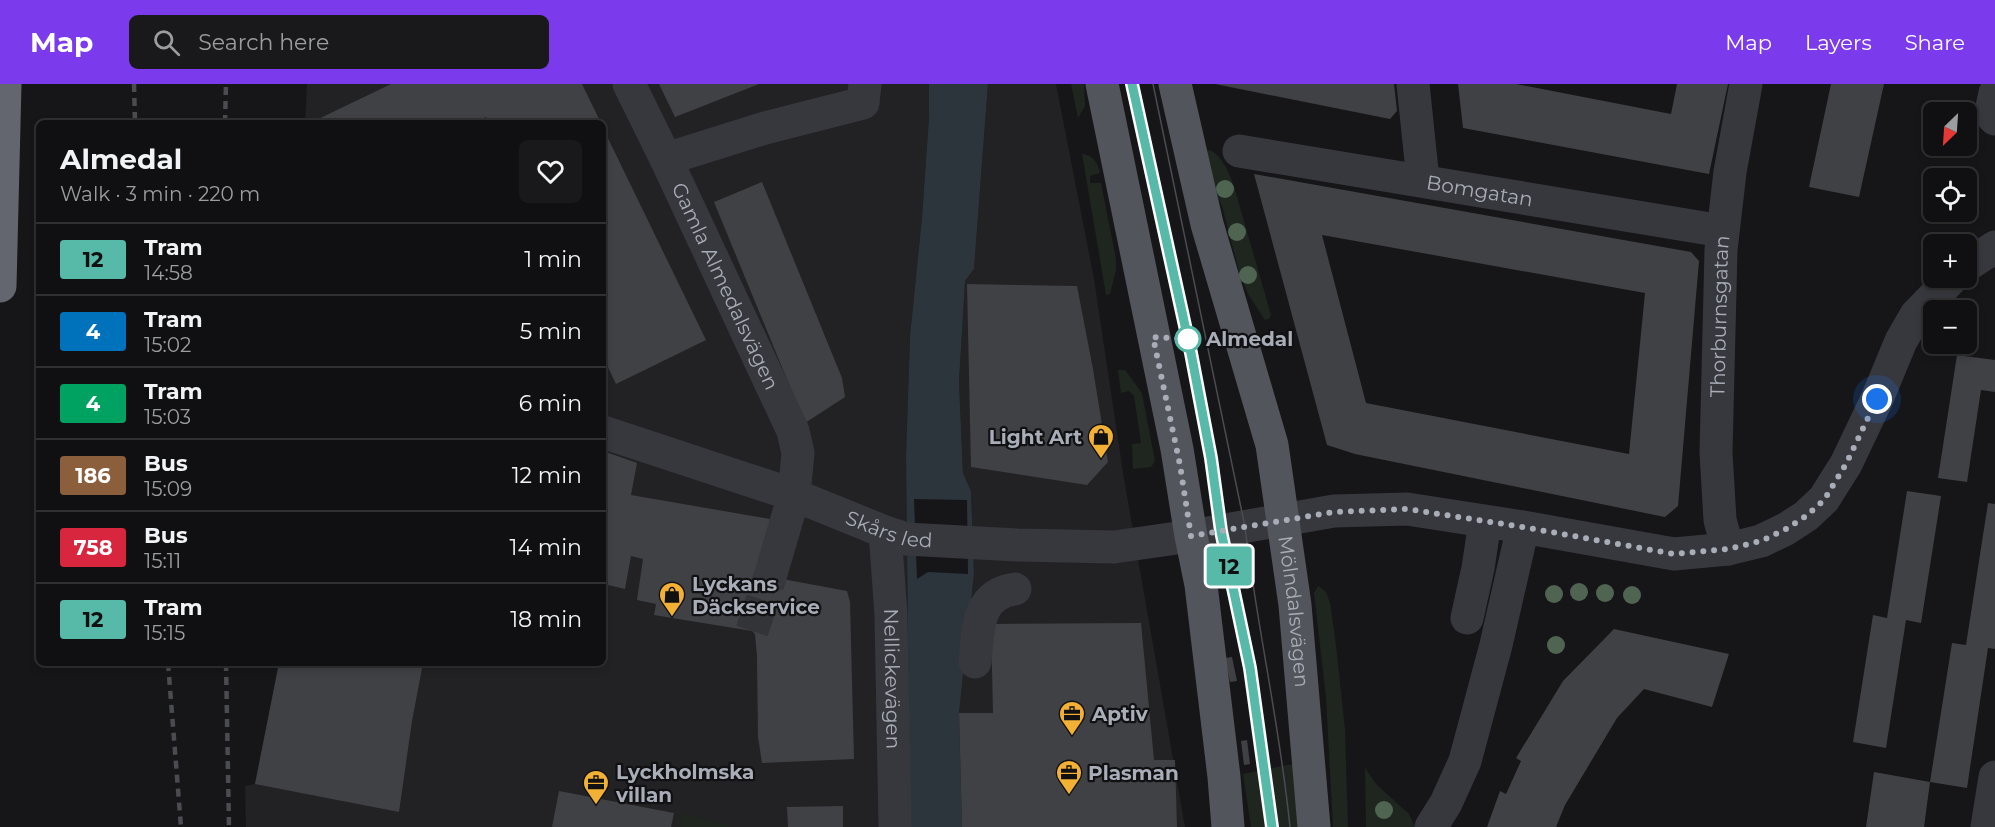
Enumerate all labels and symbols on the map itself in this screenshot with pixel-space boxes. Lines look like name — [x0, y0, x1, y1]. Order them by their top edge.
north arrow — [1923, 102, 1977, 156]
street label: Bomgatan — [1425, 170, 1535, 211]
street label: Gamla Almedalsvägen — [667, 179, 784, 394]
street label: Thorburnsgatan — [1705, 234, 1735, 398]
marker: Almedal — [1175, 326, 1201, 352]
place label: Almedal — [1205, 327, 1293, 351]
your location — [1862, 384, 1892, 414]
shop icon: Light Art — [1086, 422, 1116, 460]
place label: Light Art — [989, 425, 1082, 449]
street label: Skårs led — [842, 505, 933, 552]
street label: Mölndalsvägen — [1273, 534, 1314, 688]
line badge: 12 — [1202, 546, 1256, 586]
place label: Lyckans Däckservice — [692, 572, 820, 619]
shop icon: Lyckans Däckservice — [657, 580, 687, 618]
street label: Nellickevägen — [879, 608, 906, 749]
office icon: Aptiv — [1057, 699, 1087, 737]
place label: Aptiv — [1091, 702, 1149, 726]
office icon: Plasman — [1054, 758, 1084, 796]
place label: Lyckholmska villan — [615, 760, 754, 807]
place label: Plasman — [1088, 761, 1179, 785]
office icon: Lyckholmska villan — [581, 768, 611, 806]

